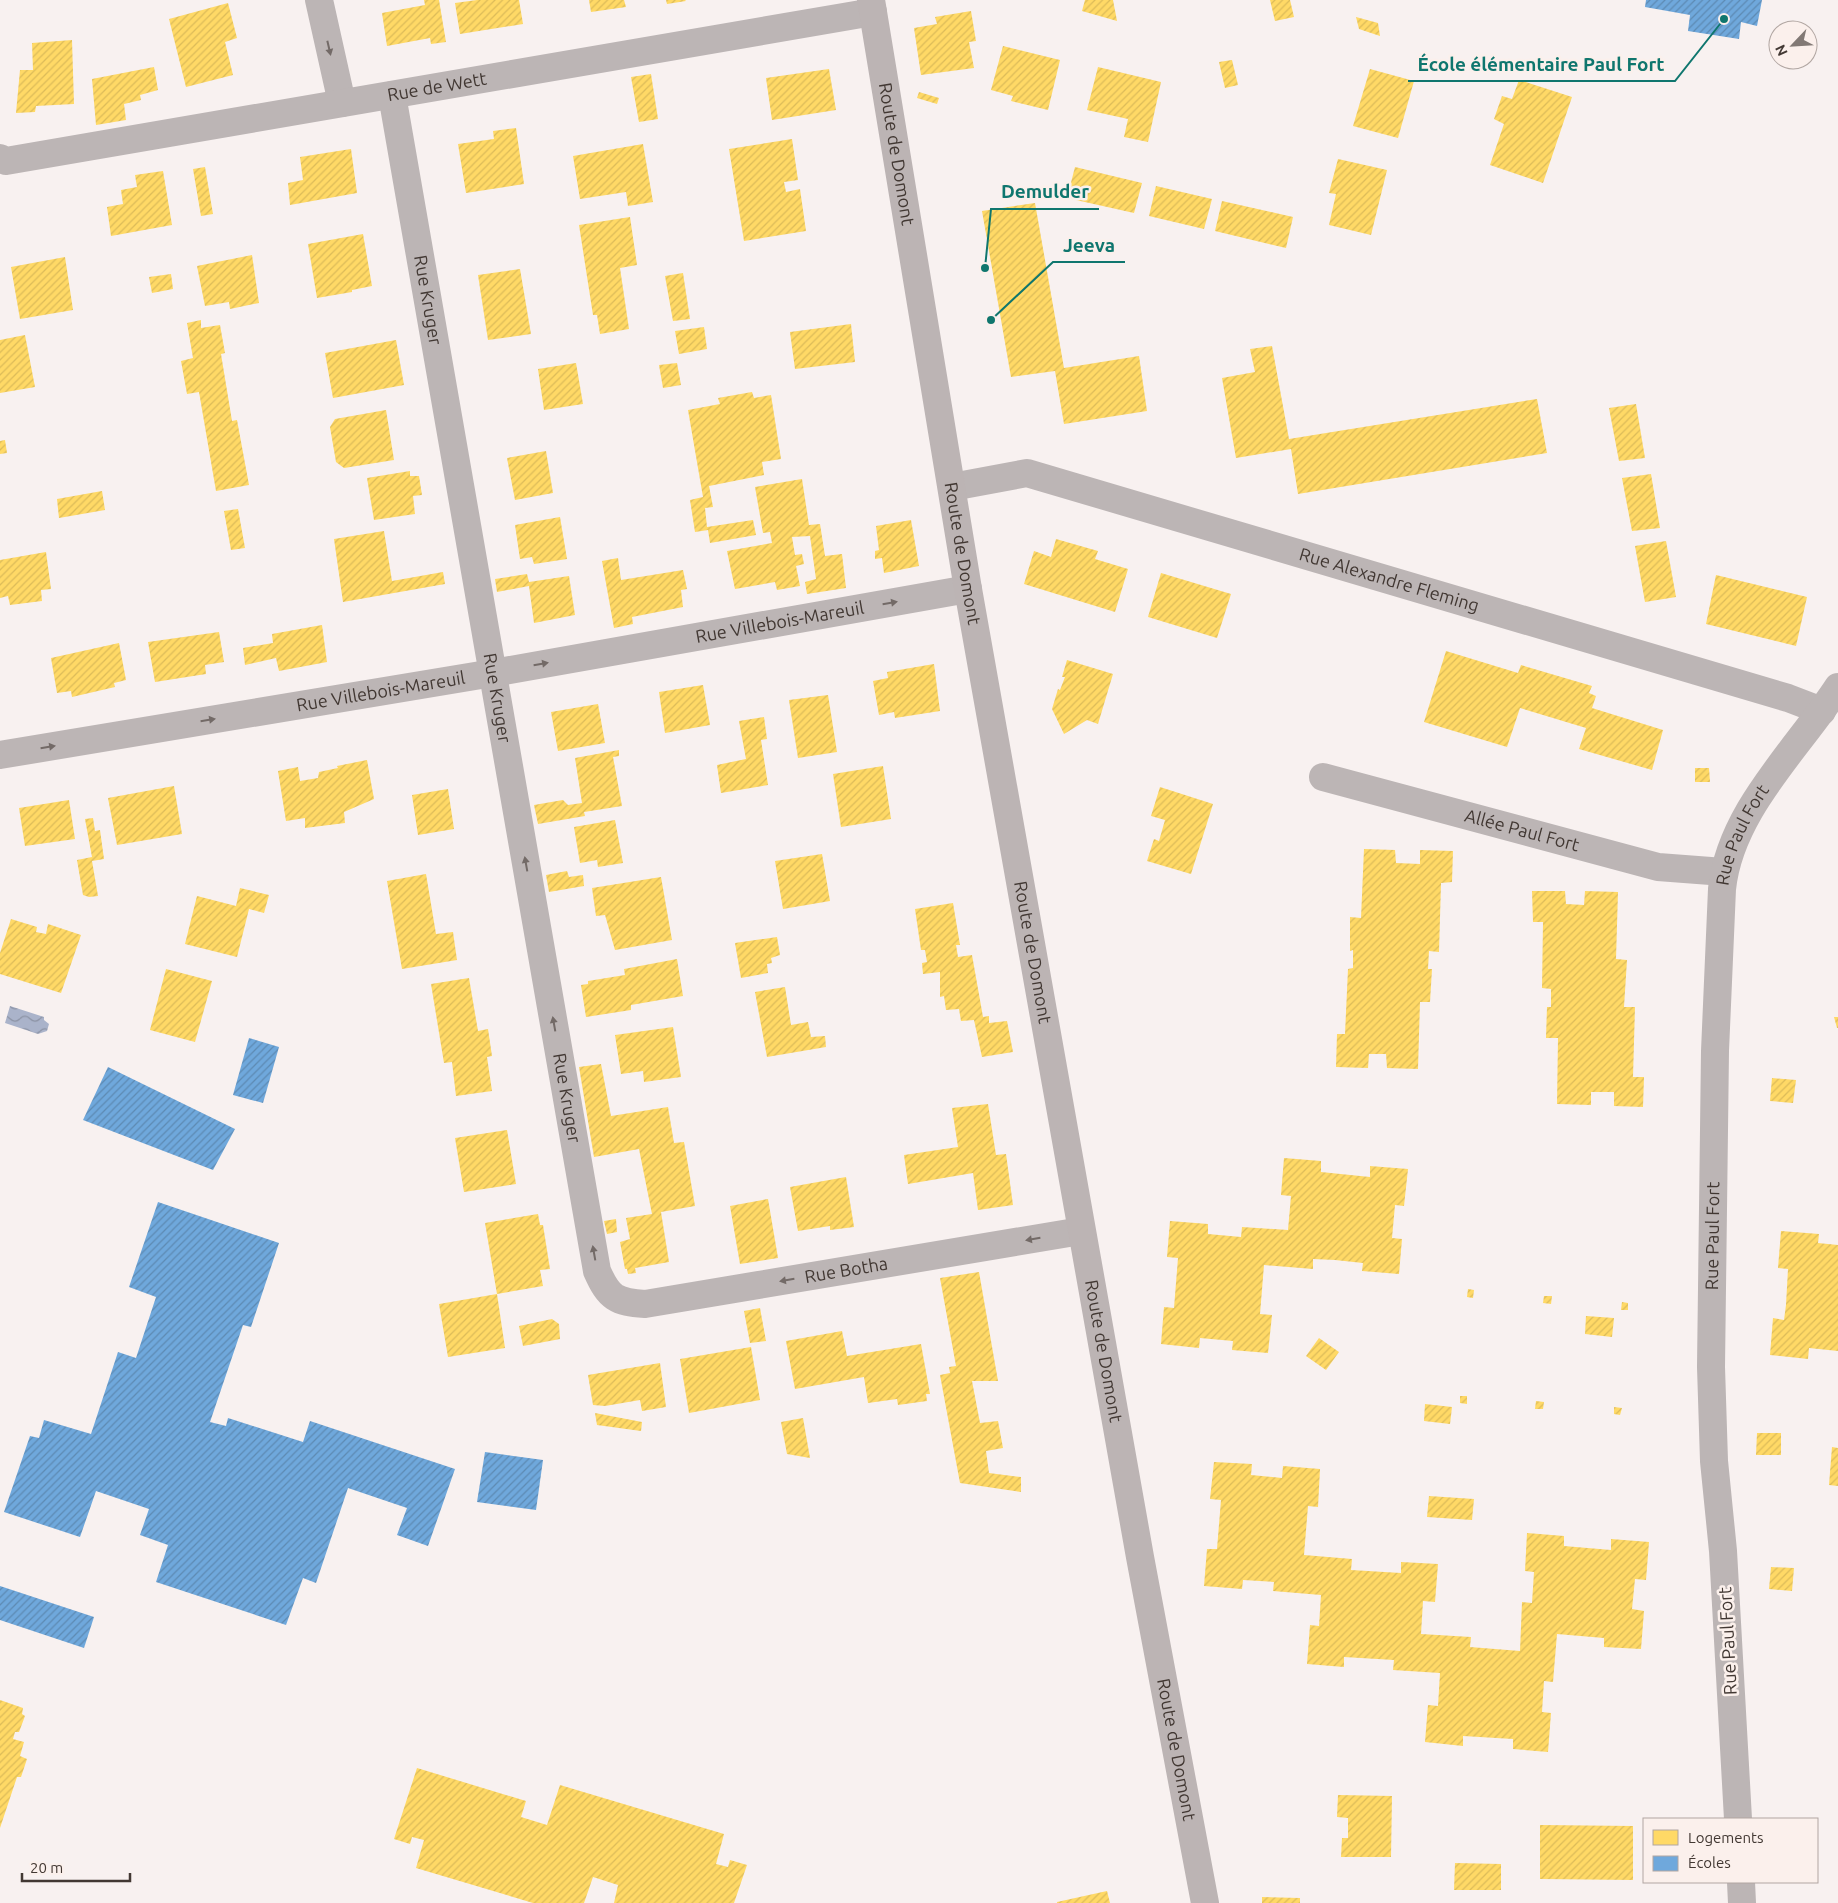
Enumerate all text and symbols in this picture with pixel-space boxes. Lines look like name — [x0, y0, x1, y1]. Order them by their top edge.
north arrow — [1768, 20, 1818, 70]
one-way arrow — [325, 40, 333, 55]
text: N — [1772, 42, 1791, 59]
callout: École élémentaire Paul Fort — [1408, 47, 1675, 81]
text: École élémentaire Paul Fort — [1418, 53, 1664, 75]
street label: Rue de Wett — [386, 68, 488, 104]
street label: Route de Domont — [876, 81, 919, 227]
callout: Demulder — [991, 175, 1099, 209]
text: Demulder — [1001, 180, 1089, 202]
callout: Jeeva — [1053, 228, 1125, 262]
text: Jeeva — [1063, 234, 1115, 256]
street label: Rue Kruger — [411, 253, 446, 346]
street label: Route de Domont — [942, 481, 985, 626]
street label: Rue Alexandre Fleming — [1297, 543, 1482, 615]
street label: Rue Villebois-Mareuil — [694, 597, 866, 646]
one-way arrow — [883, 598, 899, 606]
street label: Rue Kruger — [480, 651, 516, 744]
one-way arrow — [533, 660, 549, 668]
street label: Rue Villebois-Mareuil — [295, 667, 467, 715]
one-way arrow — [201, 716, 217, 724]
one-way arrow — [40, 742, 56, 750]
street label: Rue Paul Fort — [1711, 780, 1772, 887]
street label: Allée Paul Fort — [1463, 805, 1582, 854]
one-way arrow — [522, 855, 530, 871]
street label: Route de Domont — [1011, 879, 1056, 1025]
one-way arrow — [550, 1016, 558, 1032]
street label: Rue Kruger — [550, 1051, 585, 1144]
street label: Rue Paul Fort — [1701, 1182, 1722, 1290]
one-way arrow — [1025, 1235, 1041, 1243]
one-way arrow — [589, 1245, 597, 1261]
street label: Rue Botha — [803, 1253, 889, 1286]
one-way arrow — [778, 1276, 794, 1284]
street label: Route de Domont — [1082, 1278, 1127, 1424]
street label: Rue Paul Fort — [1714, 1586, 1740, 1696]
street label: Route de Domont — [1154, 1677, 1200, 1822]
legend — [1643, 1818, 1818, 1883]
text: Logements — [1688, 1829, 1764, 1846]
scale bar — [22, 1850, 130, 1882]
text: Écoles — [1688, 1854, 1731, 1871]
text: 20 m — [30, 1859, 63, 1876]

